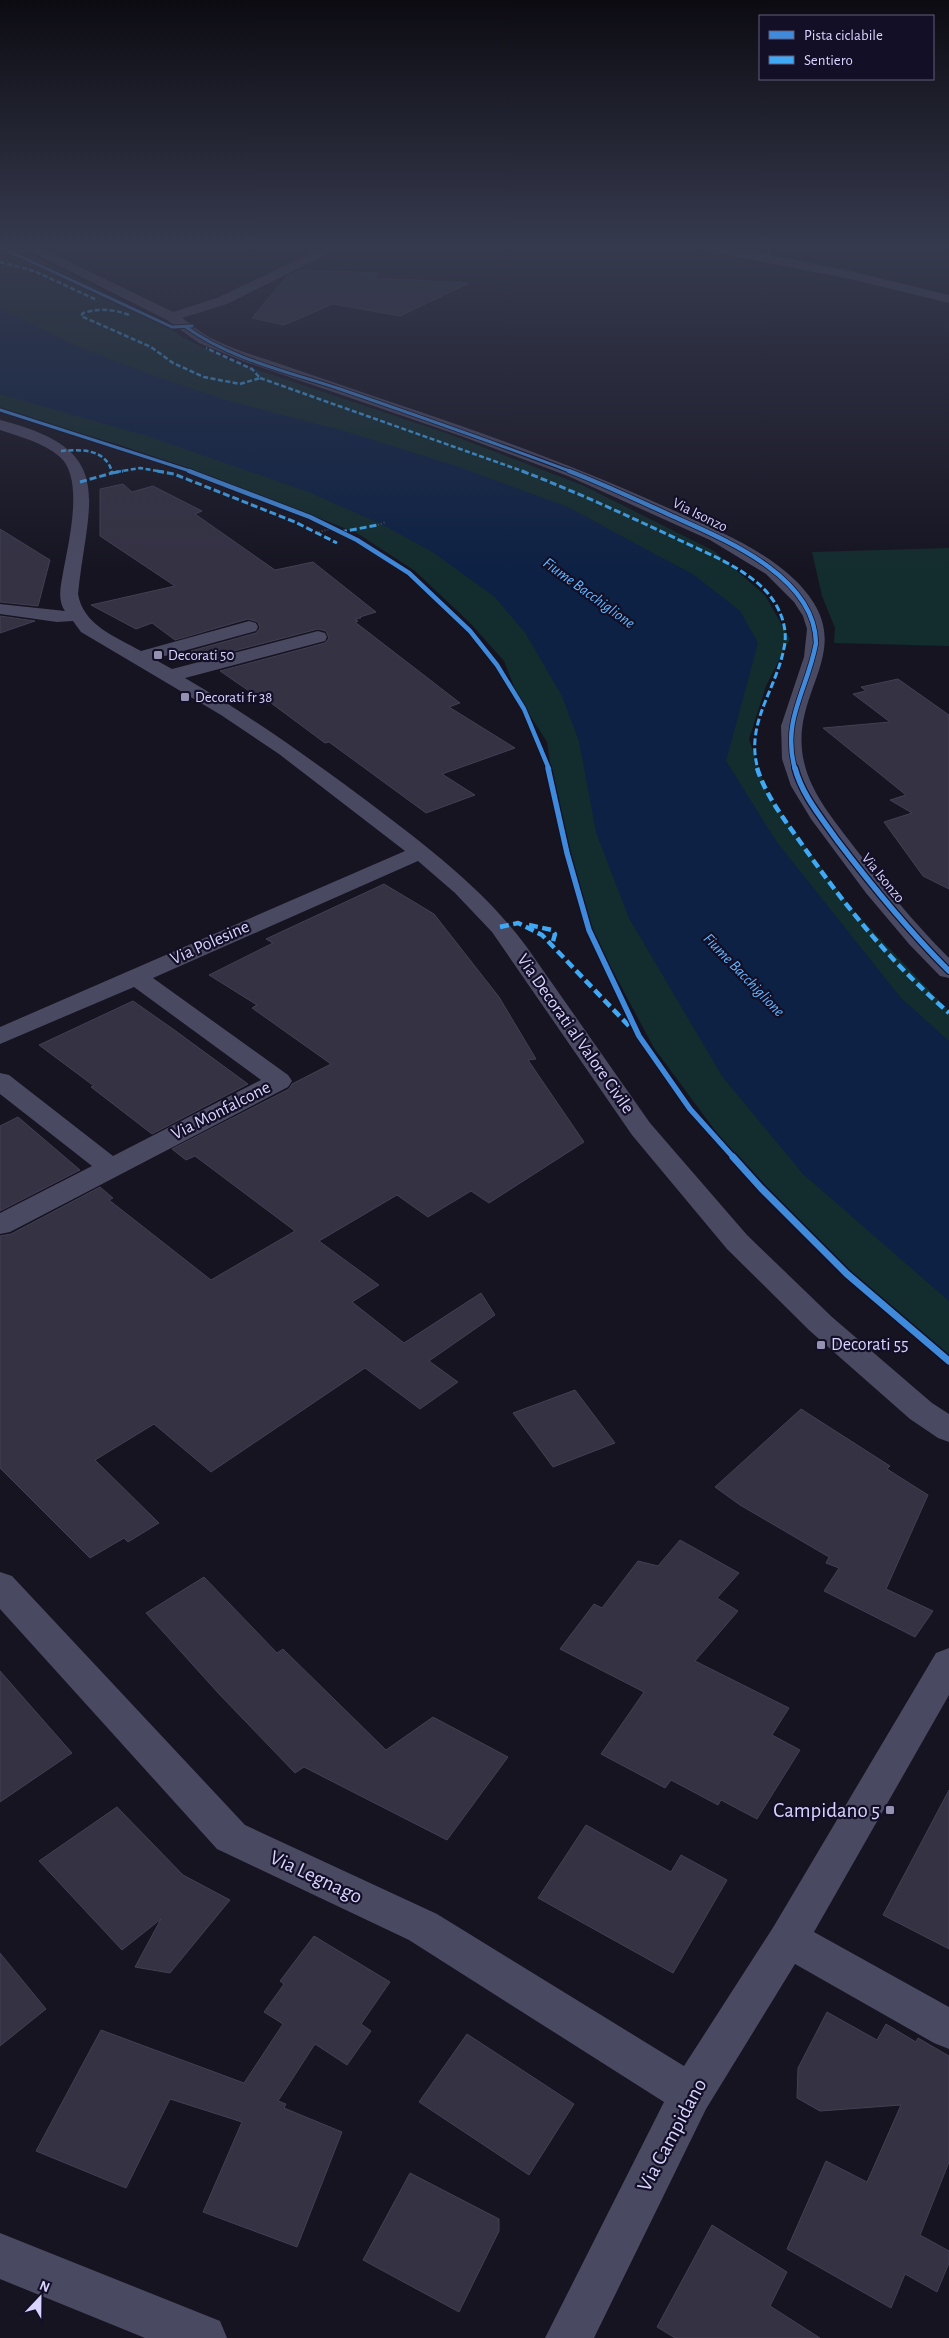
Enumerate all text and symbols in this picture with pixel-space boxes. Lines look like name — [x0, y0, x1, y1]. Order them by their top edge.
legend — [759, 15, 934, 80]
text: Pista ciclabile — [804, 28, 883, 43]
text: Sentiero — [804, 53, 853, 68]
street label: Via Isonzo — [670, 495, 730, 535]
water label: Fiume Bacchiglione — [540, 555, 638, 631]
place label: Decorati 50 — [168, 648, 234, 663]
marker: Decorati 50 — [152, 649, 164, 661]
place label: Decorati fr 38 — [195, 690, 272, 705]
marker: Decorati fr 38 — [179, 691, 191, 703]
street label: Via Isonzo — [859, 850, 907, 906]
street label: Via Polesine — [168, 918, 252, 968]
water label: Fiume Bacchiglione — [700, 930, 788, 1020]
street label: Via Decorati al Valore Civile — [513, 951, 637, 1117]
street label: Via Monfalcone — [169, 1078, 273, 1144]
place label: Decorati 55 — [831, 1336, 909, 1354]
marker: Decorati 55 — [815, 1339, 827, 1351]
place label: Campidano 5 — [773, 1800, 880, 1821]
marker: Campidano 5 — [884, 1804, 896, 1816]
street label: Via Legnago — [267, 1846, 365, 1908]
street label: Via Campidano — [633, 2075, 711, 2195]
north arrow — [15, 2273, 65, 2323]
text: N — [37, 2279, 52, 2295]

